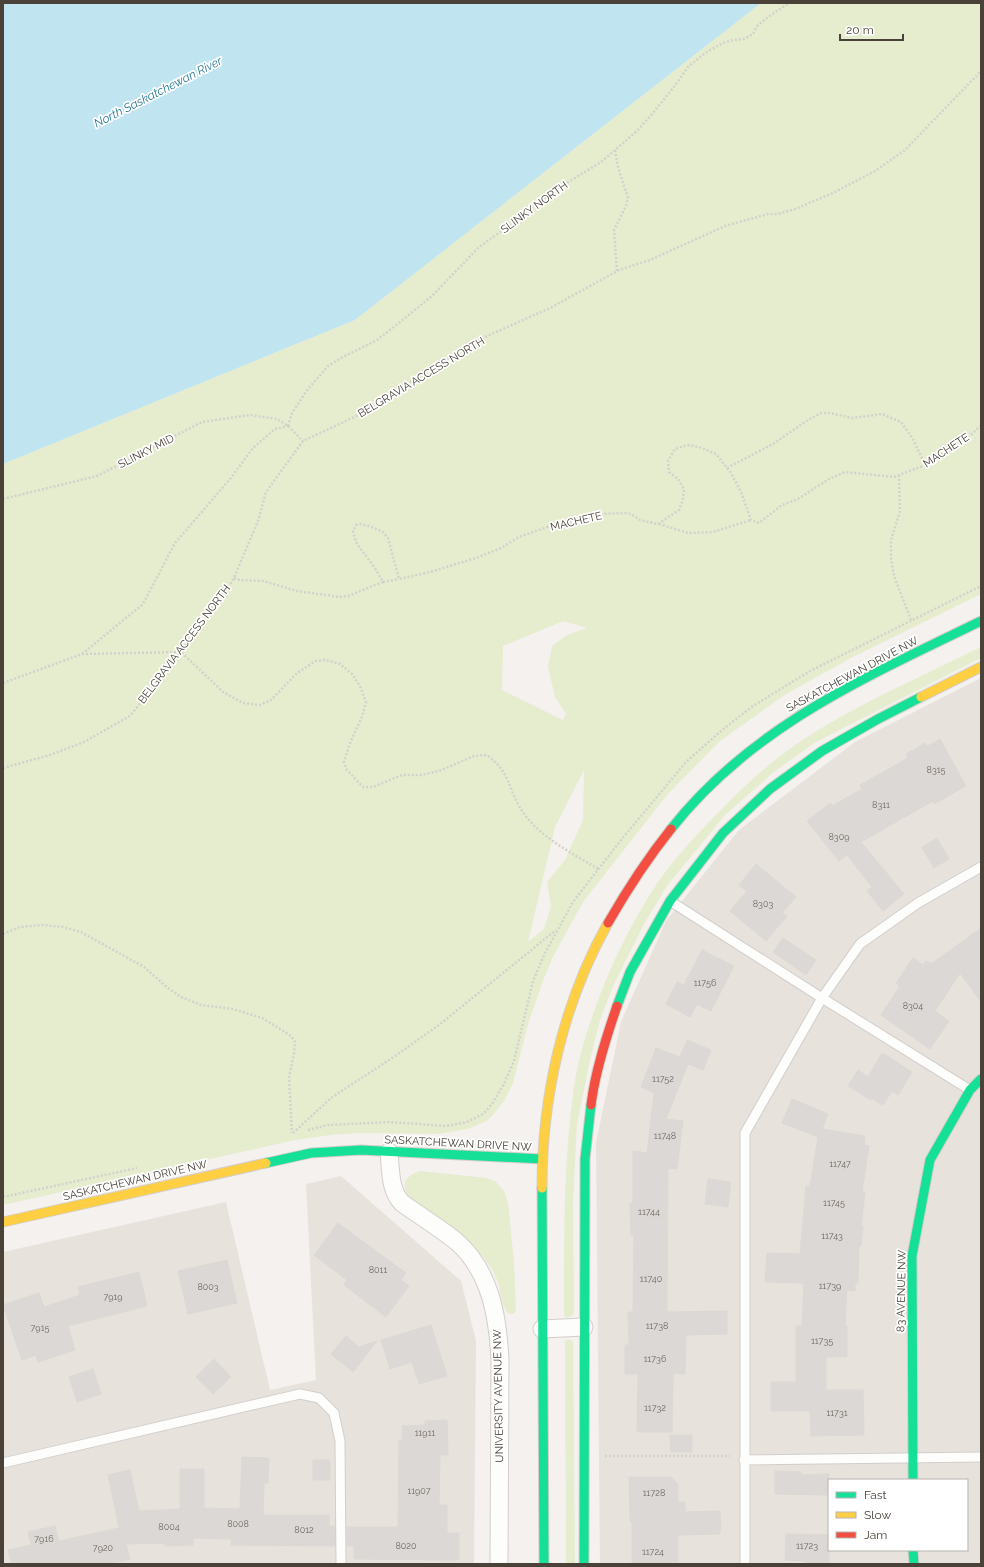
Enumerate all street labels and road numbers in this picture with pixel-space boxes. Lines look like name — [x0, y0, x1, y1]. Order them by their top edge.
street label: SLINKY NORTH — [498, 179, 570, 236]
street label: BELGRAVIA ACCESS NORTH — [356, 334, 487, 420]
street label: MACHETE — [921, 430, 972, 470]
street label: SLINKY MID — [116, 432, 177, 471]
street label: MACHETE — [549, 509, 603, 534]
street label: BELGRAVIA ACCESS NORTH — [135, 582, 233, 706]
street label: SASKATCHEWAN DRIVE NW — [784, 634, 921, 715]
street label: SASKATCHEWAN DRIVE NW — [384, 1133, 532, 1154]
street label: SASKATCHEWAN DRIVE NW — [62, 1157, 209, 1203]
street label: 83 AVENUE NW — [894, 1249, 909, 1332]
street label: UNIVERSITY AVENUE NW — [491, 1329, 506, 1463]

